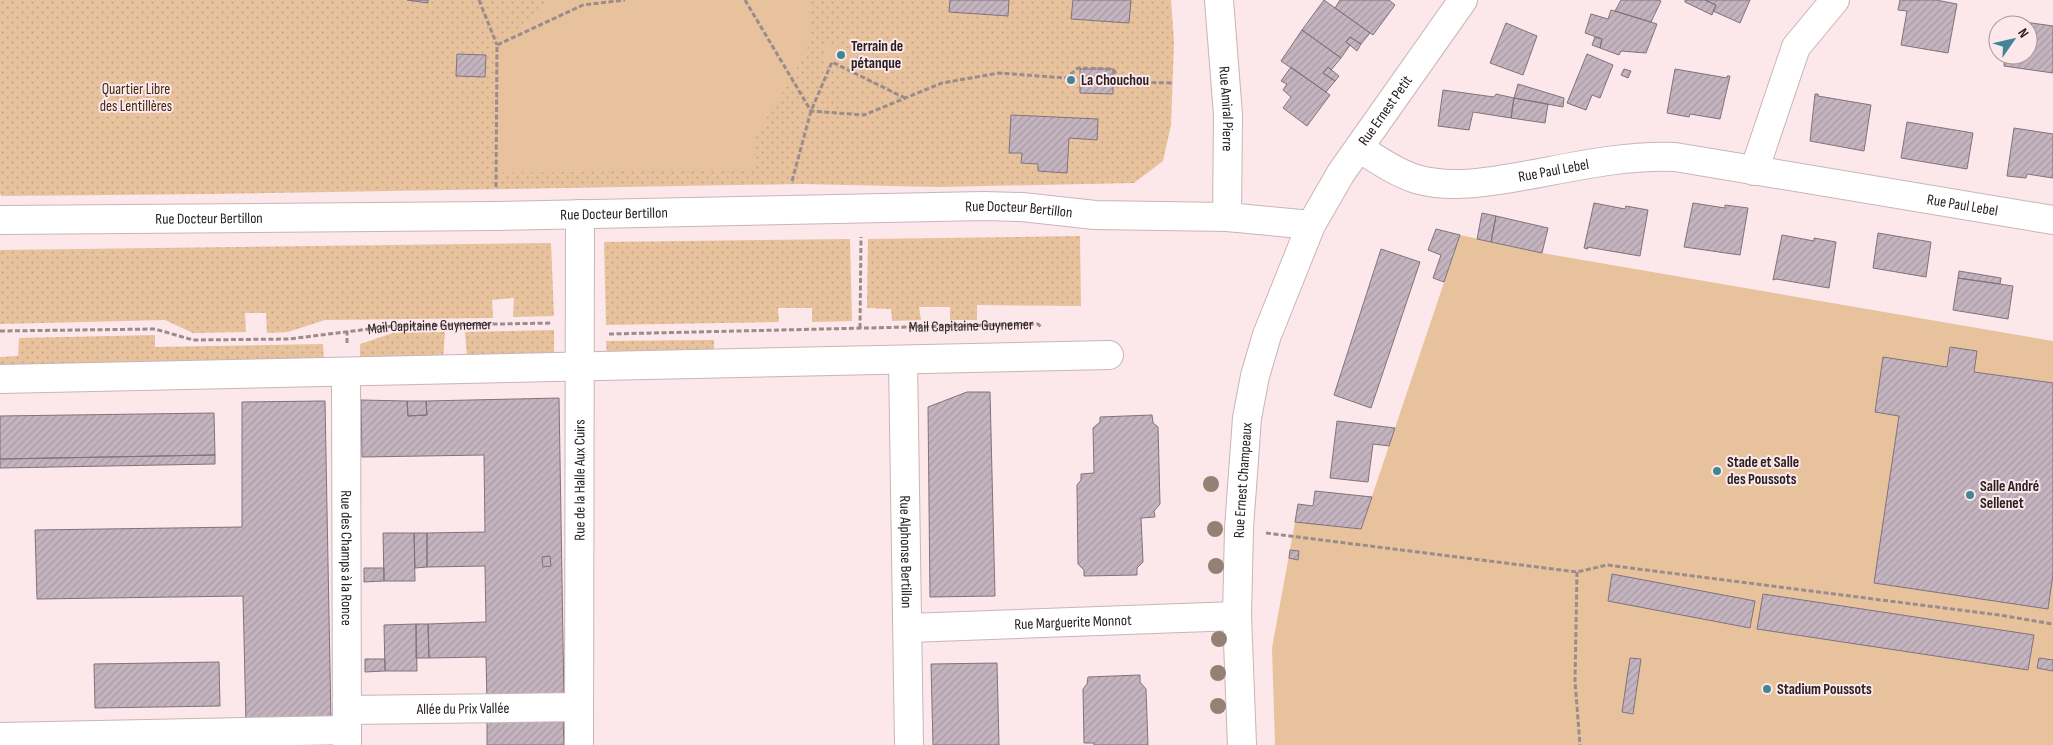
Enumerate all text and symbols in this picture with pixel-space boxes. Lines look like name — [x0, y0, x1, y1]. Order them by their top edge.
north arrow — [1988, 15, 2038, 65]
text: N — [2014, 25, 2033, 41]
place label: Terrain de pétanque — [851, 37, 903, 73]
marker: Terrain de pétanque — [835, 49, 847, 61]
street label: Rue Amiral Pierre — [1215, 65, 1238, 151]
place label: La Chouchou — [1081, 71, 1149, 90]
street label: Rue Ernest Petit — [1354, 71, 1417, 149]
marker: La Chouchou — [1065, 74, 1077, 86]
park label: Quartier Libre des Lentillères — [100, 80, 172, 116]
street label: Rue Paul Lebel — [1517, 155, 1590, 186]
street label: Rue Paul Lebel — [1926, 190, 1999, 220]
street label: Rue Docteur Bertillon — [965, 196, 1073, 222]
street label: Rue Docteur Bertillon — [560, 203, 668, 224]
street label: Rue Docteur Bertillon — [155, 208, 263, 228]
street label: Mail Capitaine Guynemer — [366, 315, 493, 339]
street label: Mail Capitaine Guynemer — [908, 315, 1034, 337]
street label: Rue de la Halle Aux Cuirs — [570, 419, 589, 541]
street label: Rue Ernest Champeaux — [1229, 421, 1256, 538]
place label: Stade et Salle des Poussots — [1727, 453, 1799, 489]
marker: Stade et Salle des Poussots — [1711, 465, 1723, 477]
place label: Salle André Sellenet — [1980, 477, 2039, 513]
marker: Salle André Sellenet — [1964, 489, 1976, 501]
street label: Rue des Champs à la Ronce — [337, 490, 356, 626]
street label: Rue Alphonse Bertillon — [896, 495, 916, 609]
street label: Rue Marguerite Monnot — [1014, 610, 1132, 634]
place label: Stadium Poussots — [1777, 680, 1872, 699]
marker: Stadium Poussots — [1761, 683, 1773, 695]
street label: Allée du Prix Vallée — [415, 698, 510, 719]

